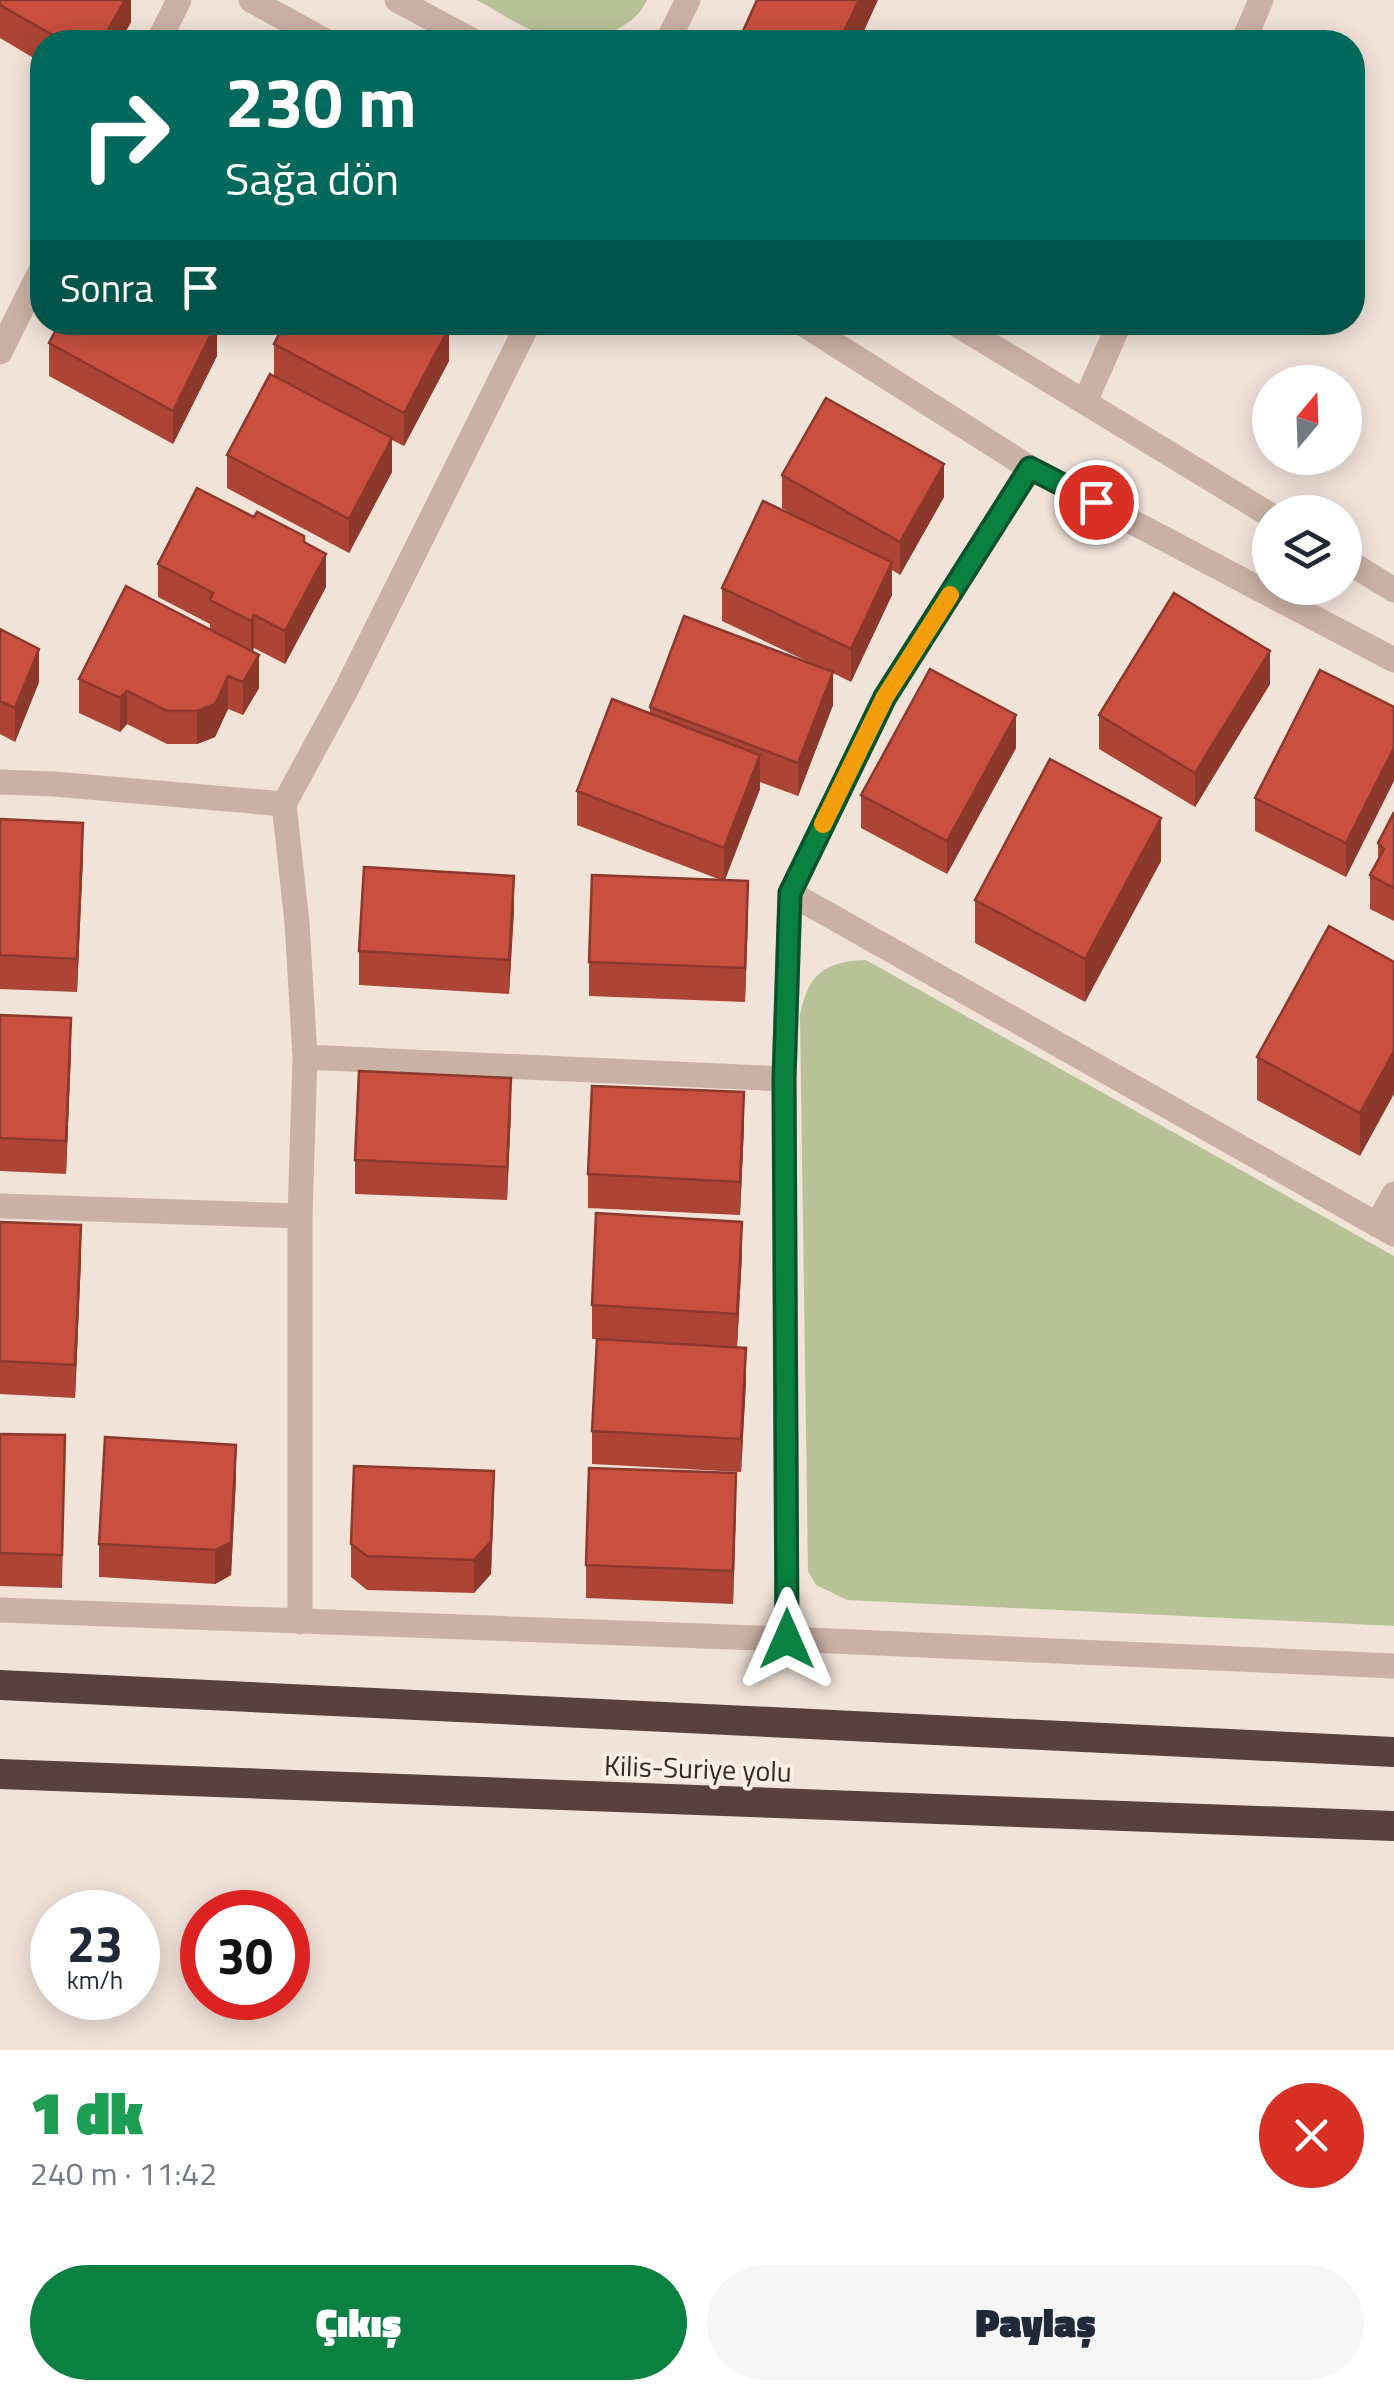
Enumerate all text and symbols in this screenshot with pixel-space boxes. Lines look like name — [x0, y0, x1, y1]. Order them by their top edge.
text: 230 m — [225, 48, 417, 154]
icon: right — [60, 70, 190, 200]
text: Sağa dön — [225, 144, 399, 212]
text: Sonra — [60, 259, 153, 317]
icon: arrive — [173, 260, 228, 315]
north arrow — [1252, 365, 1362, 475]
map controls — [1252, 365, 1362, 605]
pin — [1054, 460, 1139, 545]
icon: arrive — [1069, 475, 1124, 530]
button: layers — [1252, 495, 1362, 605]
position arrow — [735, 1587, 839, 1691]
street label: Kilis-Suriye yolu — [603, 1743, 793, 1793]
speed limit sign: 30 — [180, 1890, 310, 2020]
text: 23 — [67, 1905, 123, 1981]
text: km/h — [67, 1961, 123, 1999]
text: 1 dk — [30, 2066, 143, 2157]
button: close — [1259, 2083, 1364, 2188]
text: 240 m · 11:42 — [30, 2149, 217, 2197]
button: Çıkış — [30, 2265, 687, 2380]
button: Paylaş — [707, 2265, 1364, 2380]

